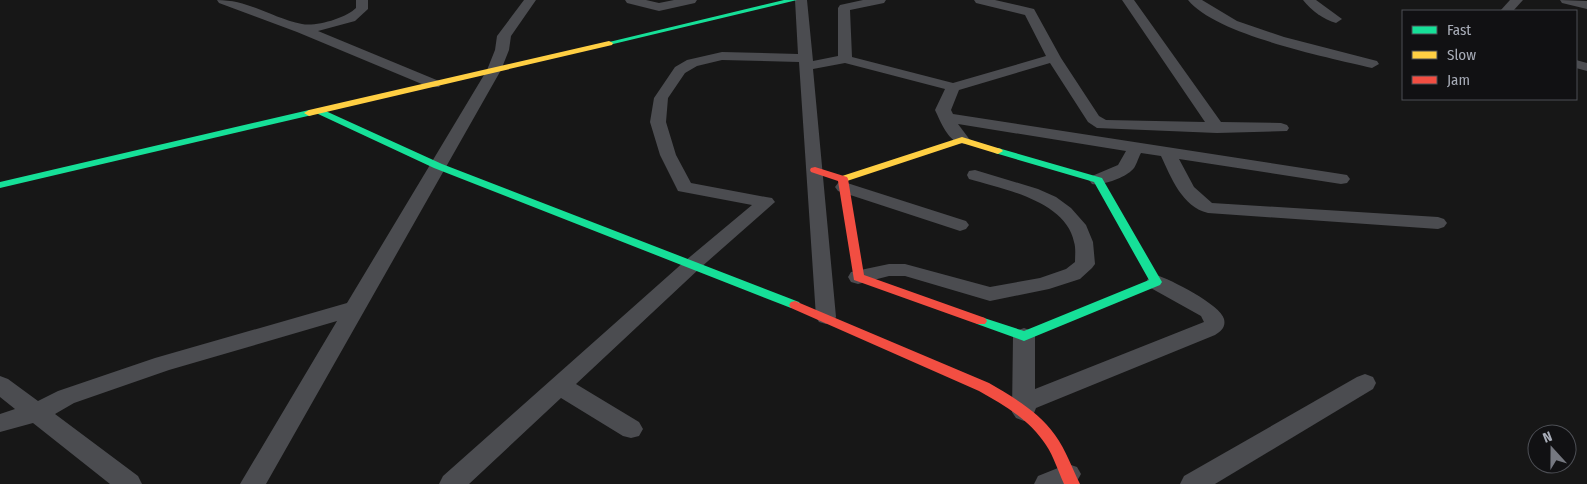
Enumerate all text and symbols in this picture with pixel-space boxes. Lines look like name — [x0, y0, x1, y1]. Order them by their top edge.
legend — [1402, 10, 1577, 100]
text: Fast — [1447, 21, 1471, 39]
text: Slow — [1447, 46, 1476, 64]
text: Jam — [1447, 71, 1470, 89]
north arrow — [1527, 424, 1577, 474]
text: N — [1541, 428, 1554, 447]

